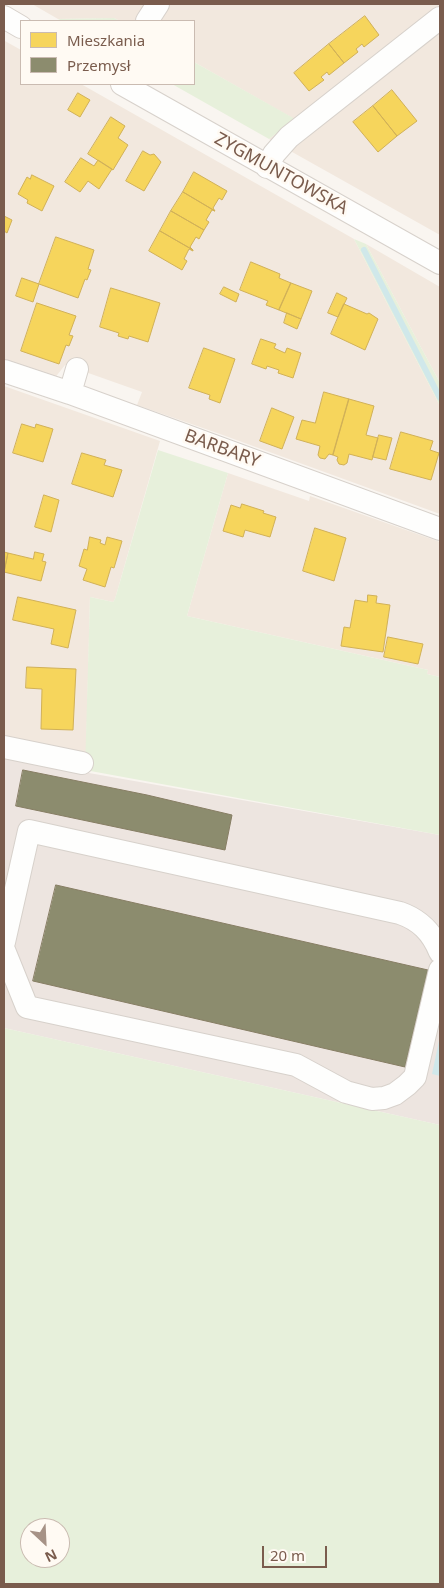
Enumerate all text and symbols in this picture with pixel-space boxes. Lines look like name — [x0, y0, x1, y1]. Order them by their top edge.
legend — [20, 20, 195, 85]
text: Mieszkania — [67, 30, 145, 50]
text: Przemysł — [67, 55, 131, 75]
street label: ZYGMUNTOWSKA — [211, 128, 351, 220]
street label: BARBARY — [181, 425, 263, 473]
north arrow — [20, 1518, 70, 1568]
scale bar — [264, 1536, 329, 1568]
text: N — [42, 1545, 60, 1567]
text: 20 m — [270, 1545, 305, 1565]

